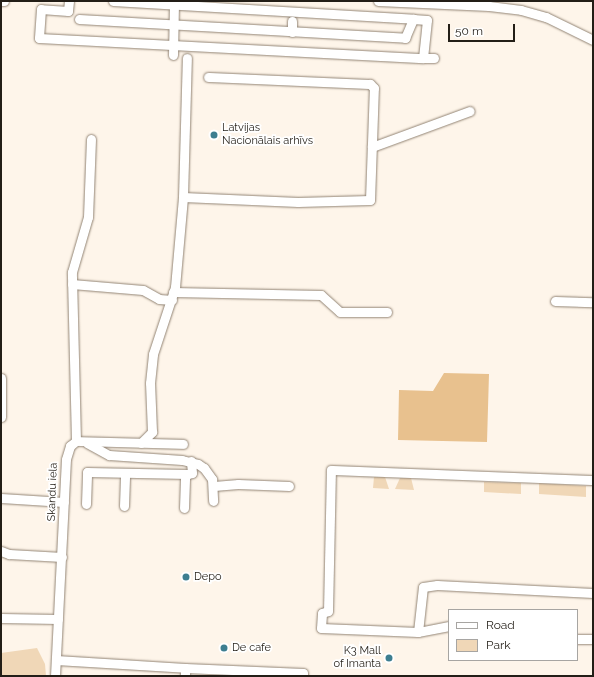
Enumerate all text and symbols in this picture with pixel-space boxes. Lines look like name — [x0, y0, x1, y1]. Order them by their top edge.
scale bar — [450, 16, 517, 42]
text: 50 m — [455, 24, 483, 38]
place label: Latvijas Nacionālais arhīvs — [222, 122, 313, 148]
marker: Latvijas Nacionālais arhīvs — [209, 130, 219, 140]
street label: Skandu iela — [45, 462, 61, 522]
place label: Depo — [194, 570, 222, 584]
marker: Depo — [181, 572, 191, 582]
legend — [448, 609, 578, 661]
text: Road — [486, 618, 515, 632]
text: Park — [486, 638, 511, 652]
place label: De cafe — [232, 641, 271, 655]
marker: De cafe — [219, 643, 229, 653]
place label: K3 Mall of Imanta — [333, 645, 381, 671]
marker: K3 Mall of Imanta — [384, 653, 394, 663]

